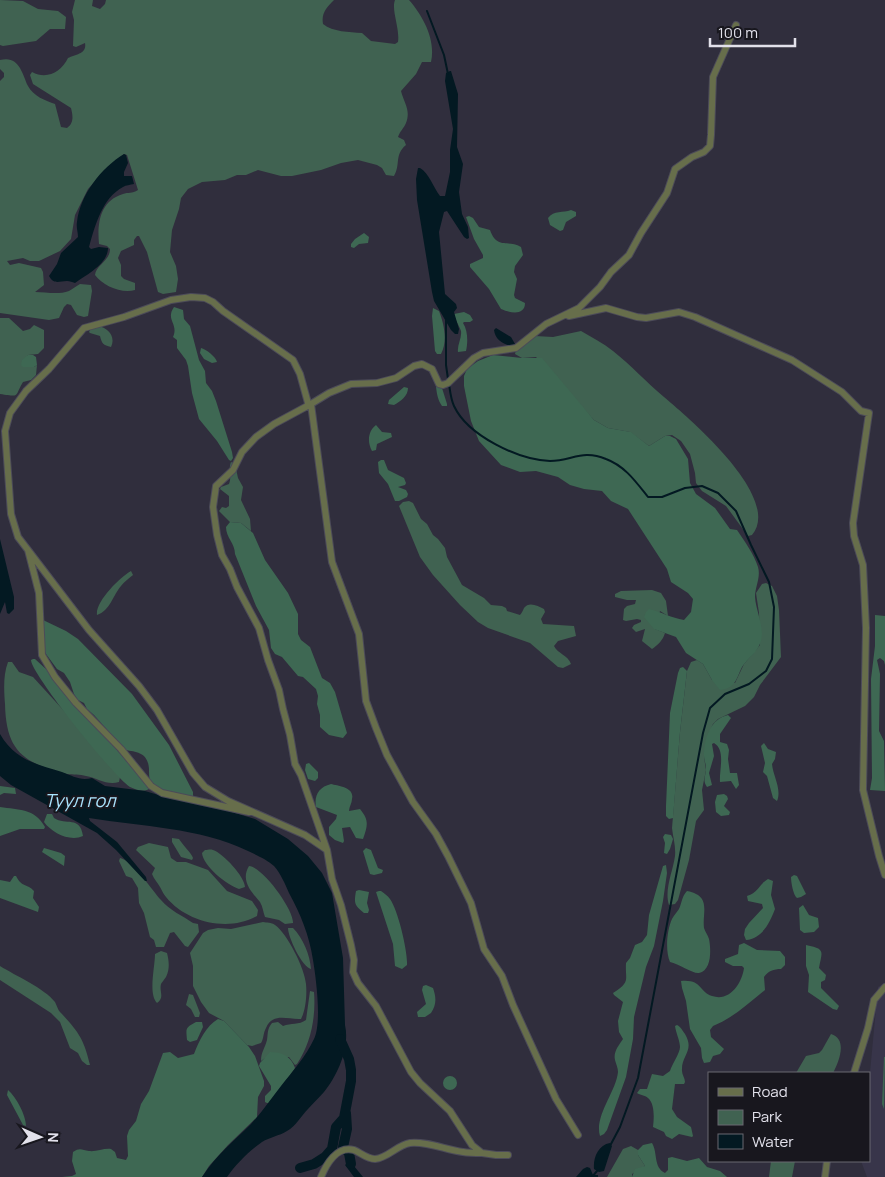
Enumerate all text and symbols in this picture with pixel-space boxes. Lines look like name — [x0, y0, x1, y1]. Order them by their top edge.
scale bar — [710, 15, 795, 47]
text: 100 m — [718, 22, 758, 43]
water label: Туул гол — [44, 788, 117, 812]
legend — [708, 1072, 870, 1162]
text: Road — [752, 1081, 788, 1102]
text: Park — [752, 1106, 782, 1127]
north arrow — [15, 1112, 65, 1162]
text: Water — [752, 1131, 794, 1152]
text: N — [44, 1132, 63, 1143]

